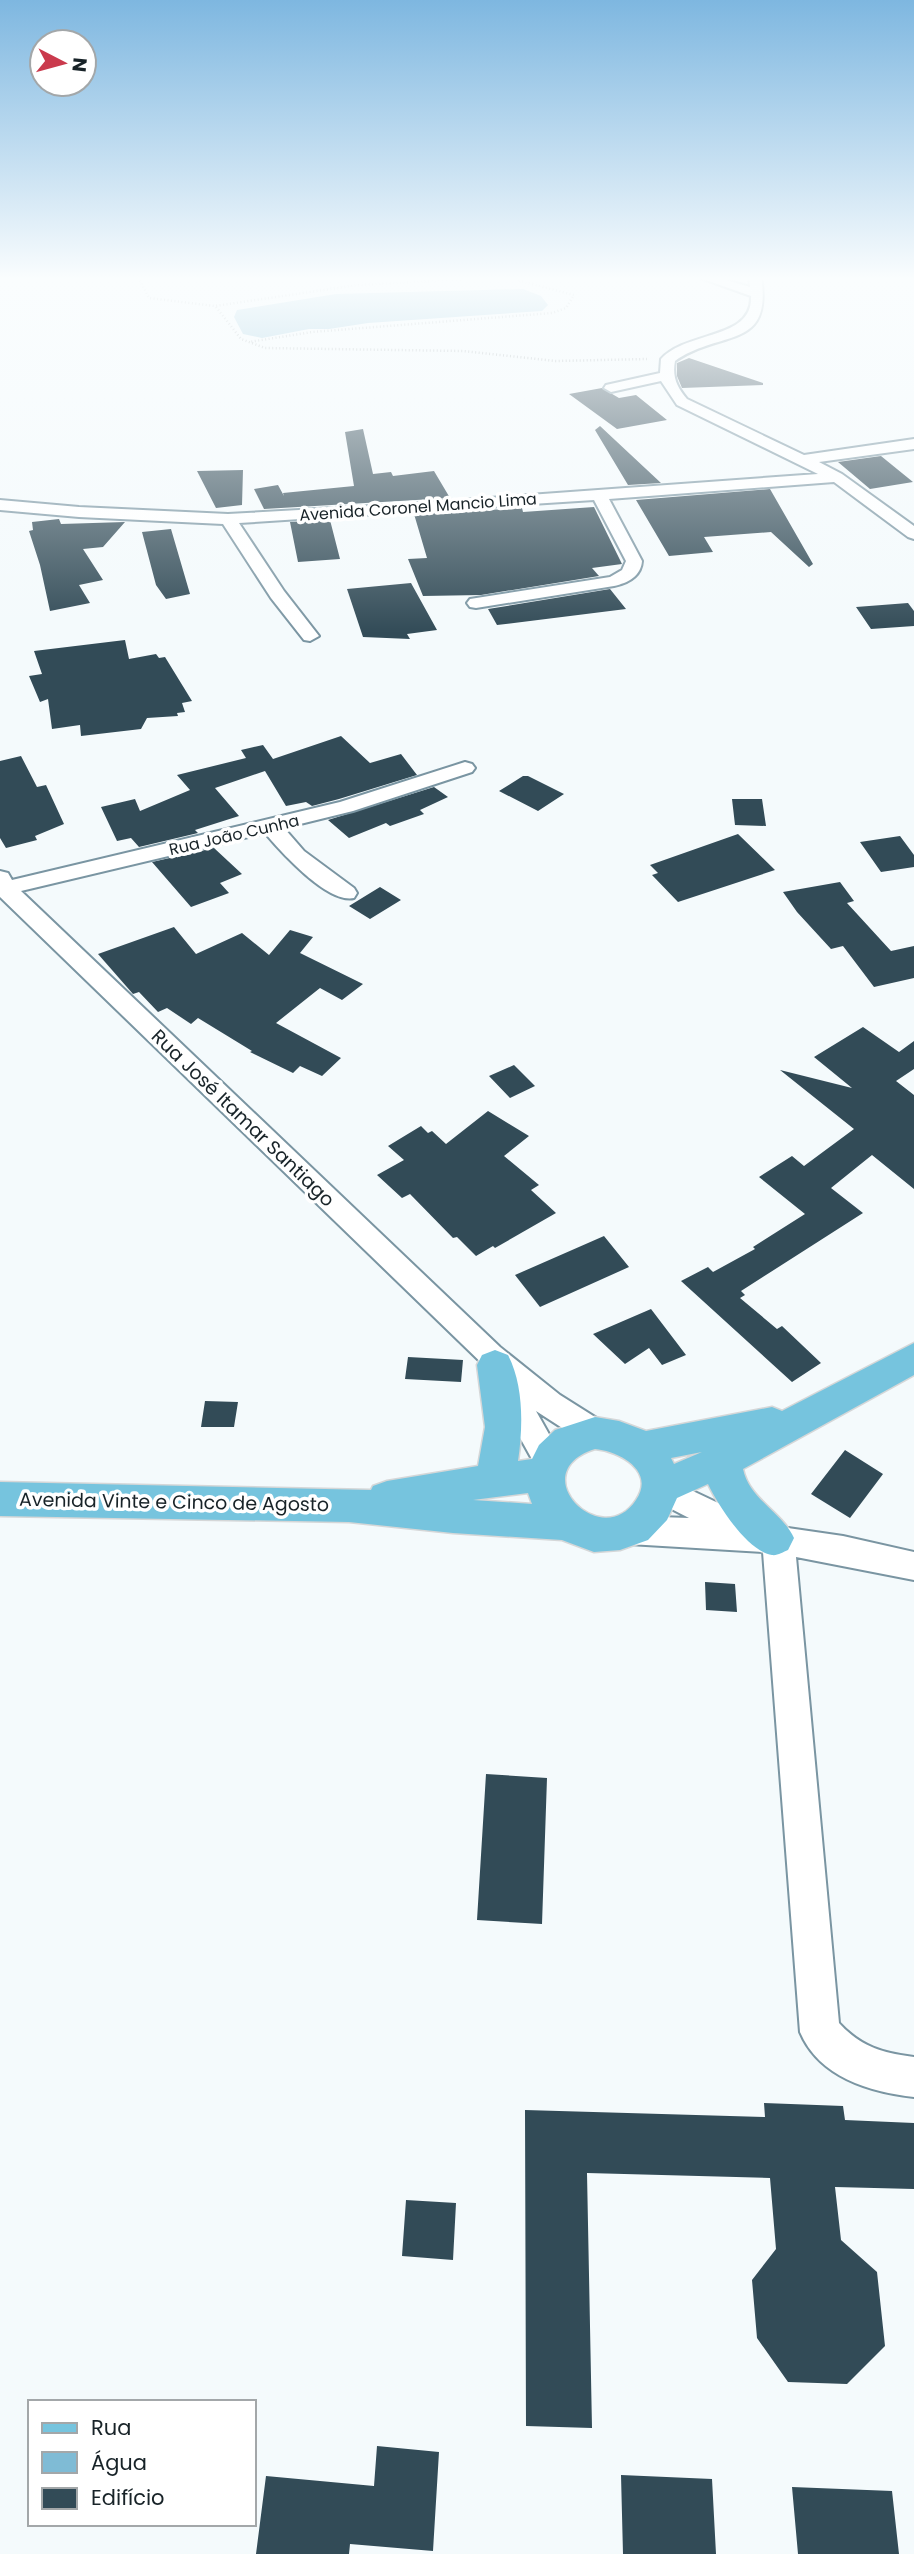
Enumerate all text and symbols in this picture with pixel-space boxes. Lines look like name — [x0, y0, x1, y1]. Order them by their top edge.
north arrow — [28, 28, 98, 98]
text: N — [65, 56, 94, 73]
street label: Avenida Coronel Mancio Lima — [298, 487, 538, 527]
street label: Rua João Cunha — [167, 809, 301, 861]
street label: Rua José Itamar Santiago — [145, 1023, 341, 1213]
street label: Avenida Vinte e Cinco de Agosto — [19, 1486, 329, 1518]
legend — [28, 2400, 256, 2526]
text: Rua — [91, 2413, 131, 2442]
text: Água — [91, 2448, 147, 2477]
text: Edifício — [91, 2483, 165, 2512]

